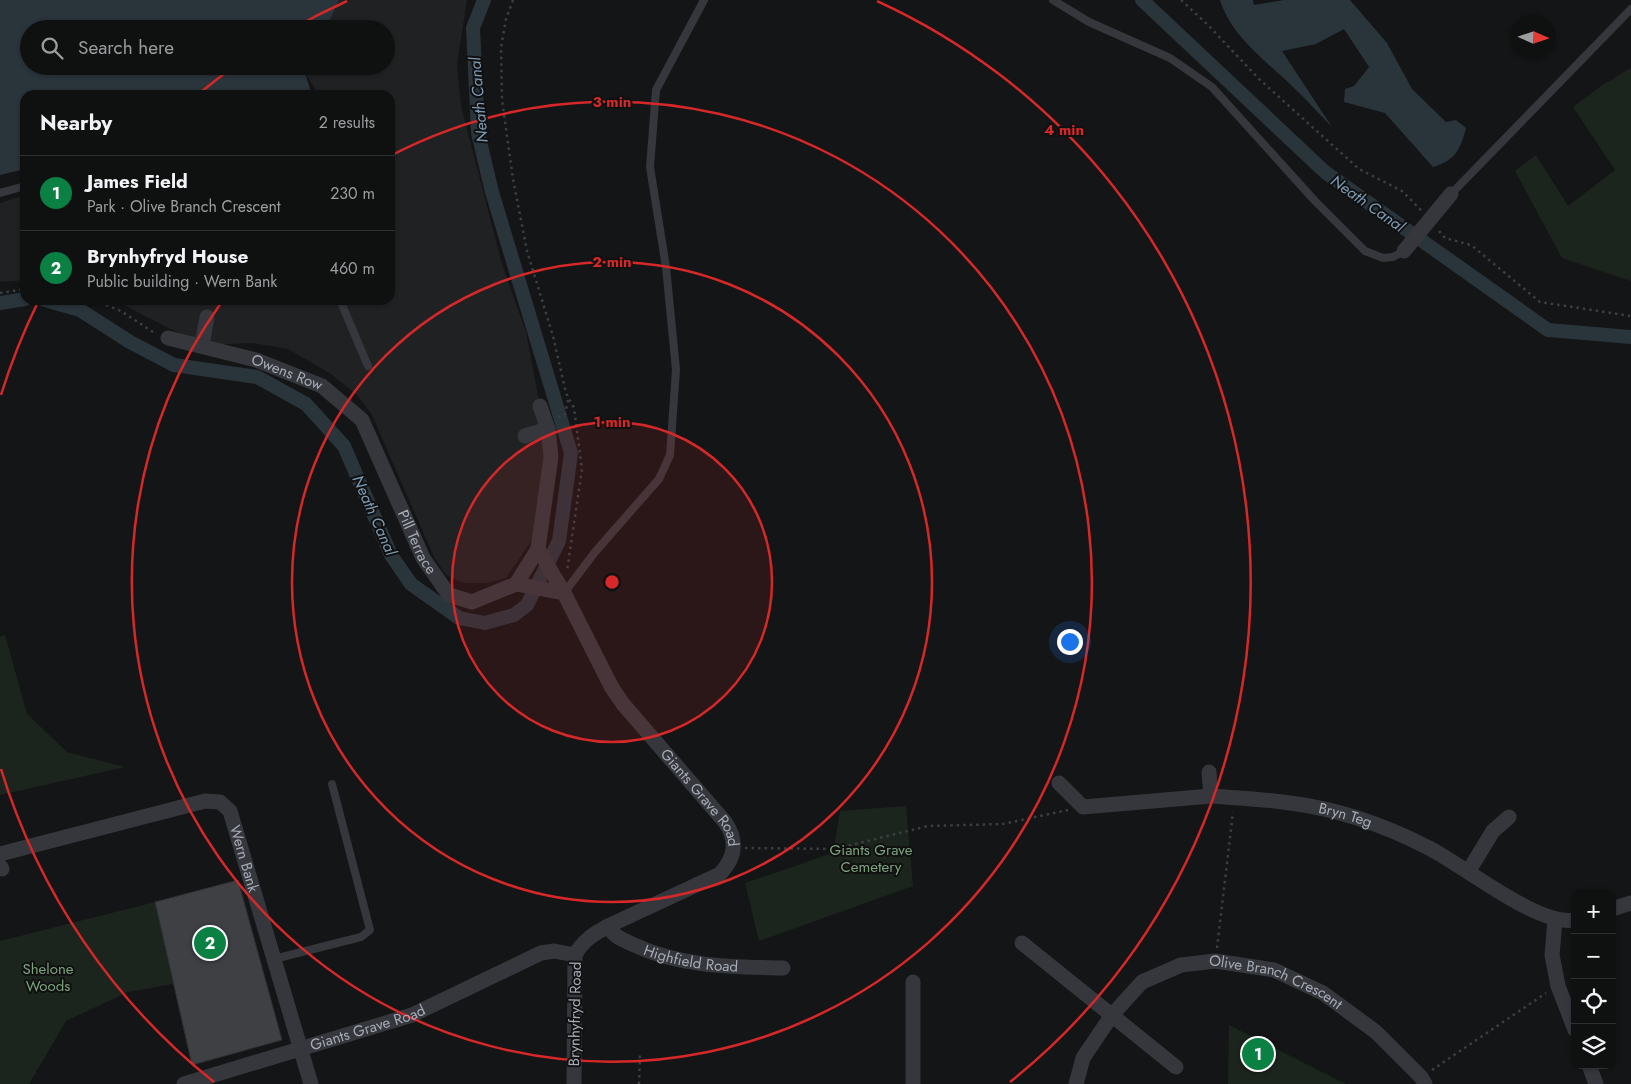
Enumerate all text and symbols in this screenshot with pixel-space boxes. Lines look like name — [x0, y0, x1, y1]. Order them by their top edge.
north arrow — [1511, 15, 1556, 60]
search box — [20, 20, 395, 75]
icon: search — [38, 34, 66, 62]
text: Search here — [78, 34, 174, 61]
water label: Neath Canal — [463, 55, 494, 144]
text: 3 min — [593, 91, 631, 113]
text: Nearby — [40, 108, 112, 138]
text: 2 results — [319, 111, 375, 134]
text: 4 min — [1044, 119, 1084, 141]
text: James Field — [87, 168, 188, 195]
water label: Neath Canal — [1326, 169, 1411, 238]
text: 1 — [52, 182, 60, 205]
text: 230 m — [330, 182, 375, 205]
text: Park · Olive Branch Crescent — [87, 195, 281, 218]
text: Brynhyfryd House — [87, 243, 248, 270]
text: 2 min — [592, 251, 632, 273]
text: 2 — [51, 257, 61, 280]
text: 460 m — [330, 257, 375, 280]
text: Public building · Wern Bank — [87, 270, 277, 293]
street label: Owens Row — [248, 348, 327, 396]
text: 1 min — [593, 411, 631, 433]
water label: Neath Canal — [347, 471, 403, 560]
street label: Pill Terrace — [392, 506, 442, 579]
centre of rings — [603, 573, 621, 591]
your location — [1057, 629, 1083, 655]
street label: Giants Grave Road — [655, 744, 744, 847]
street label: Bryn Teg — [1316, 797, 1375, 833]
street label: Wern Bank — [224, 822, 265, 895]
park label: Giants Grave Cemetery — [830, 839, 913, 878]
map controls — [1571, 889, 1616, 1069]
button: + — [1571, 889, 1616, 934]
pin: 2 — [194, 924, 226, 962]
button: − — [1571, 934, 1616, 979]
street label: Highfield Road — [640, 939, 739, 978]
street label: Olive Branch Crescent — [1208, 949, 1347, 1015]
park label: Shelone Woods — [22, 958, 74, 997]
street label: Brynhyfryd Road — [563, 961, 587, 1067]
button: locate — [1571, 979, 1616, 1024]
street label: Giants Grave Road — [307, 999, 429, 1056]
button: layers — [1571, 1024, 1616, 1069]
pin: 1 — [1242, 1035, 1274, 1073]

